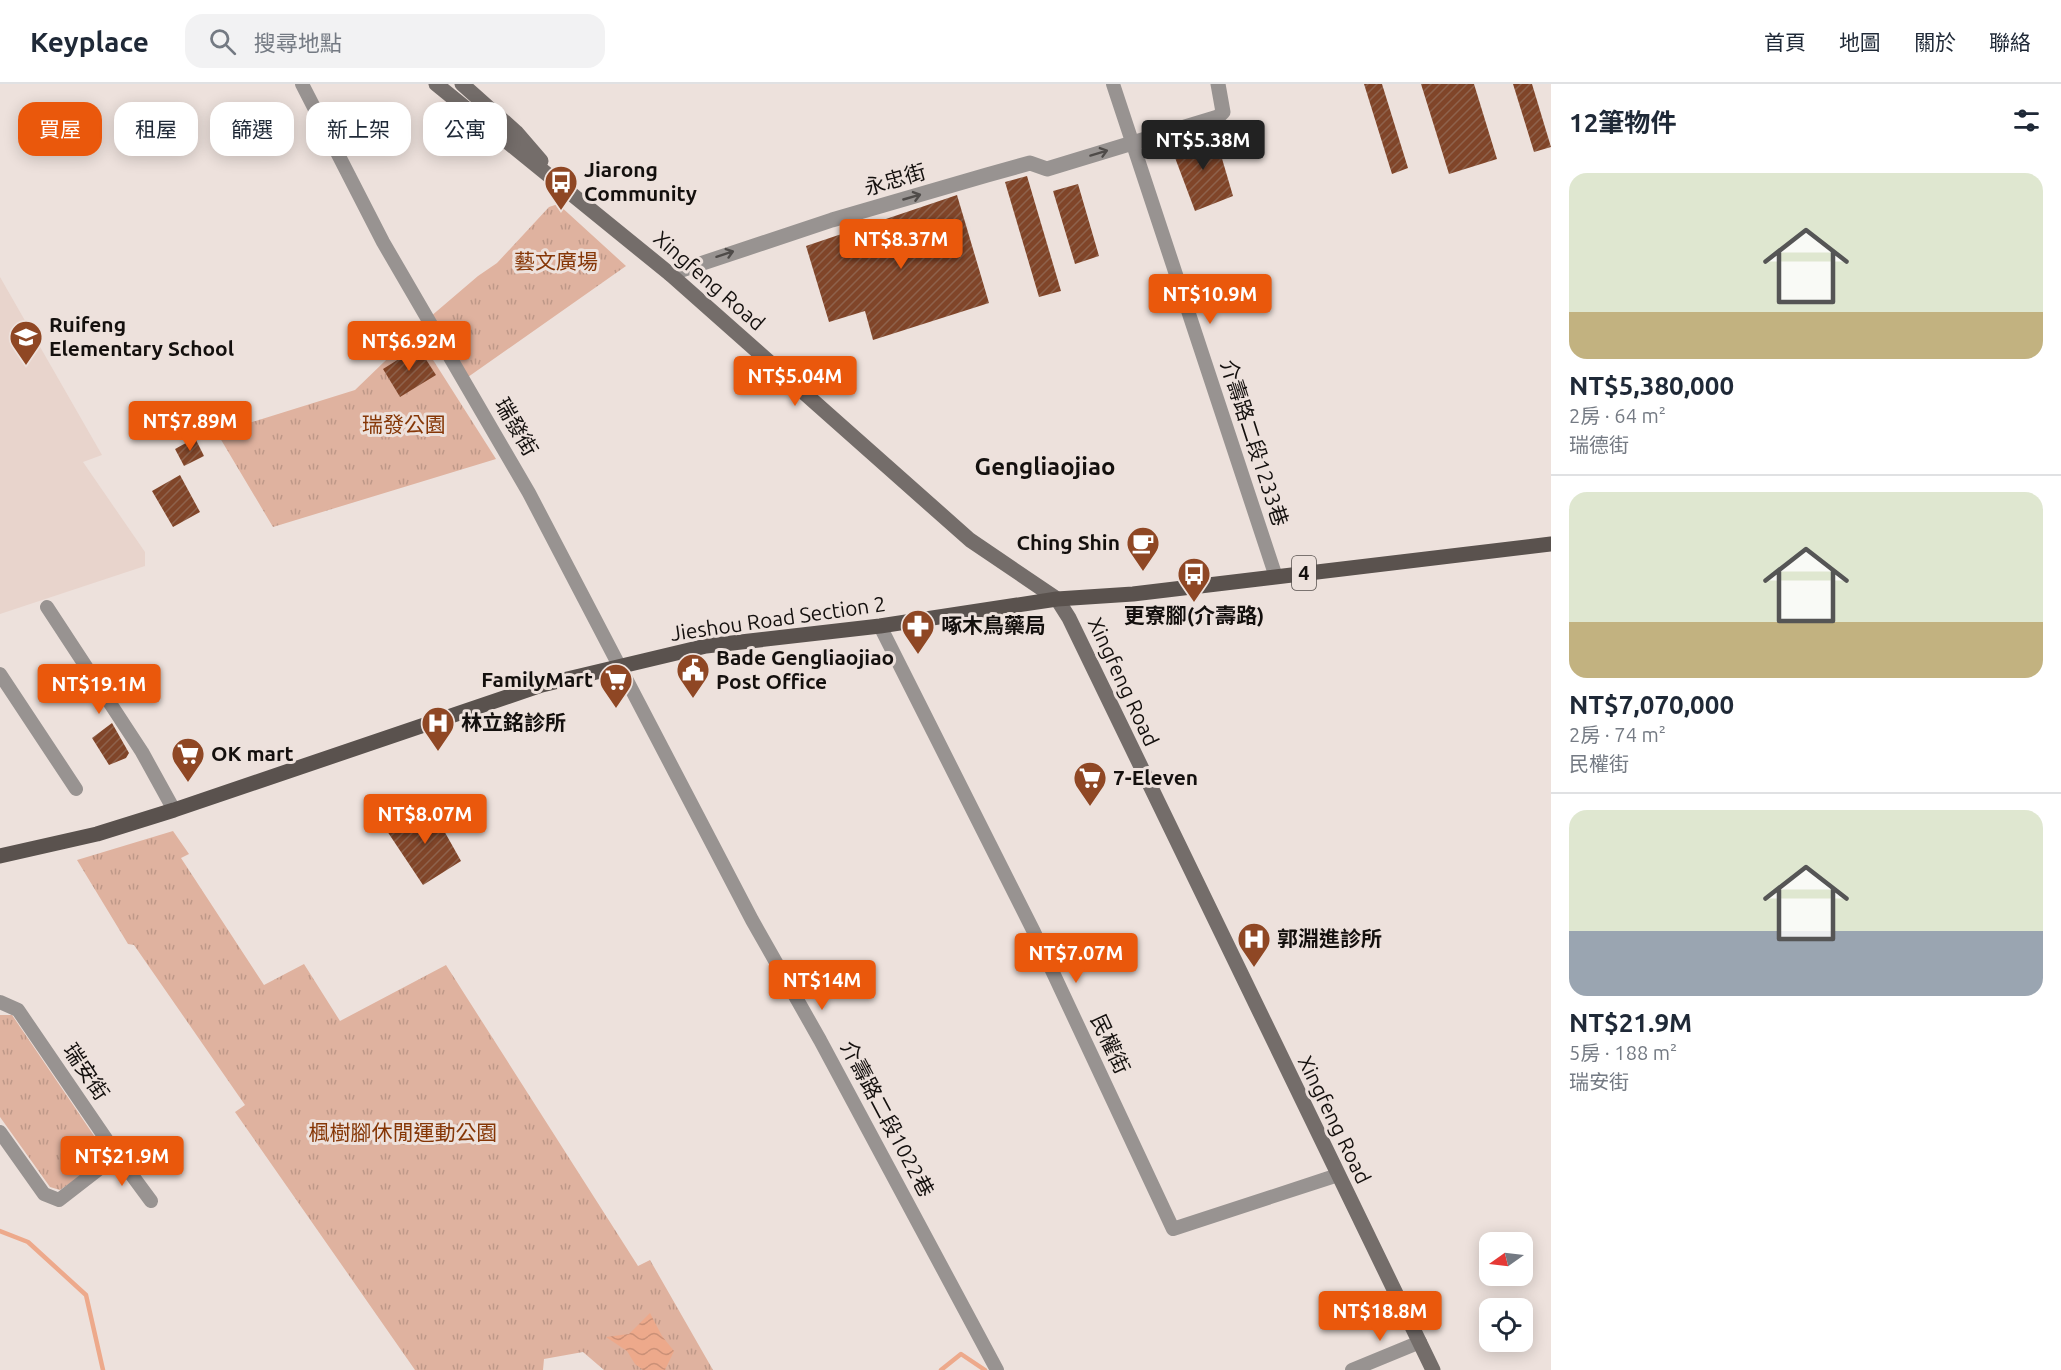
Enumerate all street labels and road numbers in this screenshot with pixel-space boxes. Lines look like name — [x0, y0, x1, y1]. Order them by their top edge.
street label: 永忠街 — [861, 159, 928, 199]
street label: Xingfeng Road — [649, 226, 770, 335]
street label: 介壽路二段1233巷 — [1217, 357, 1293, 529]
street label: 瑞發街 — [491, 393, 543, 460]
road number: 4 — [1292, 556, 1316, 590]
street label: Jieshou Road Section 2 — [669, 591, 887, 645]
street label: Xingfeng Road — [1084, 614, 1164, 750]
street label: 民權街 — [1087, 1010, 1135, 1077]
street label: 介壽路二段1022巷 — [837, 1036, 939, 1201]
street label: 瑞安街 — [59, 1039, 114, 1104]
street label: Xingfeng Road — [1294, 1052, 1376, 1187]

